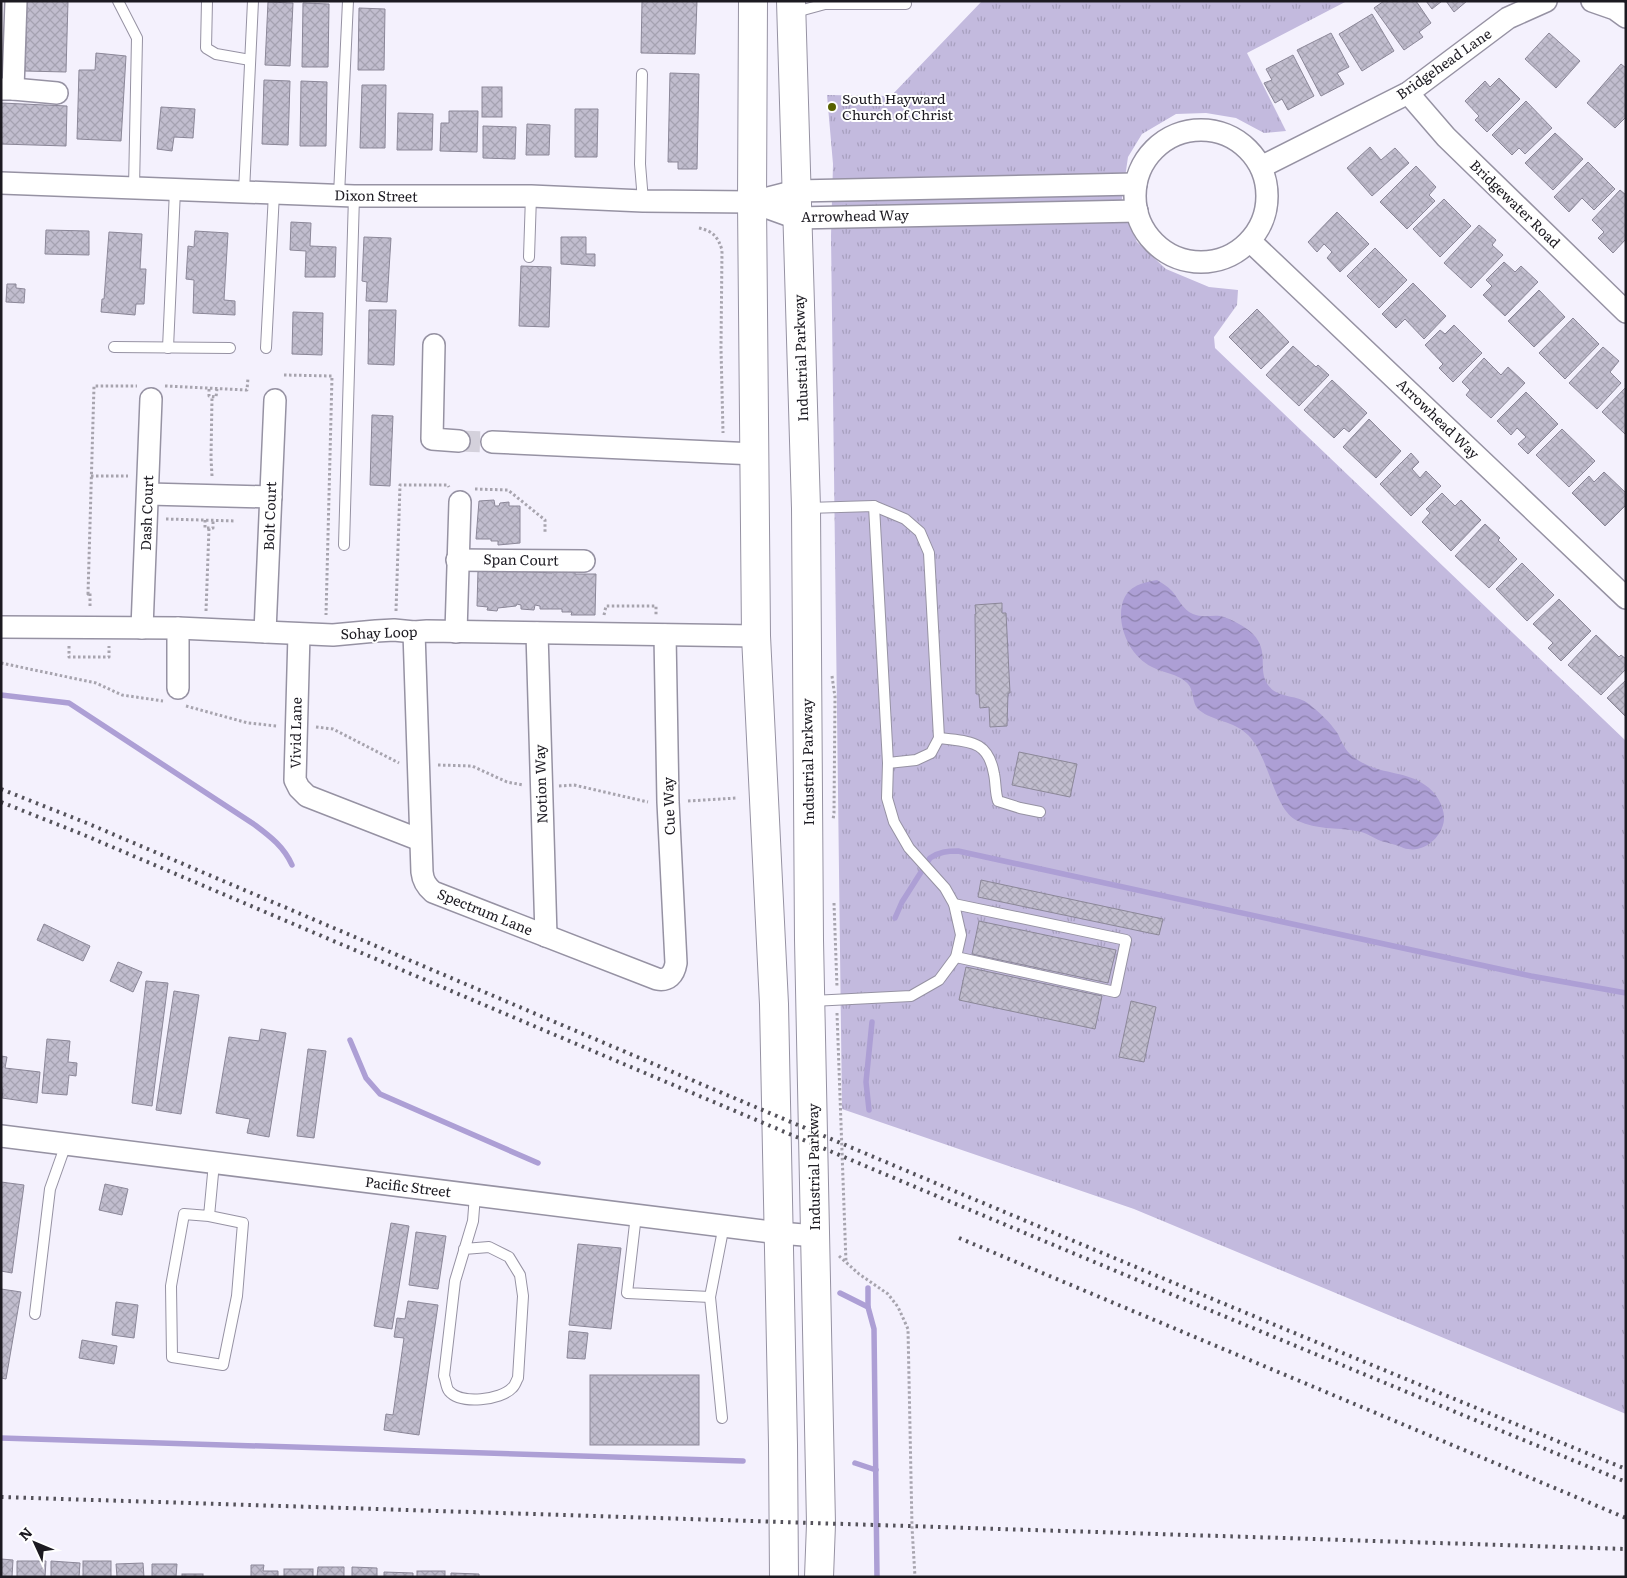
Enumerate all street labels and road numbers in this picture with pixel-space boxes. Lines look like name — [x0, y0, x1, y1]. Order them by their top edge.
street label: Bridgehead Lane — [1392, 23, 1495, 103]
street label: Bridgewater Road — [1466, 155, 1566, 252]
street label: Dixon Street — [334, 184, 418, 206]
street label: Arrowhead Way — [801, 204, 910, 226]
street label: Industrial Parkway — [788, 293, 812, 422]
street label: Arrowhead Way — [1393, 374, 1485, 464]
street label: Dash Court — [135, 475, 157, 551]
street label: Bolt Court — [258, 481, 280, 551]
street label: Span Court — [483, 548, 559, 570]
street label: Sohay Loop — [340, 621, 418, 643]
street label: Vivid Lane — [284, 697, 306, 769]
street label: Industrial Parkway — [796, 697, 818, 826]
street label: Notion Way — [529, 743, 551, 824]
street label: Cue Way — [657, 776, 679, 836]
street label: Spectrum Lane — [435, 883, 536, 939]
street label: Industrial Parkway — [802, 1102, 824, 1231]
street label: Pacific Street — [364, 1171, 453, 1201]

